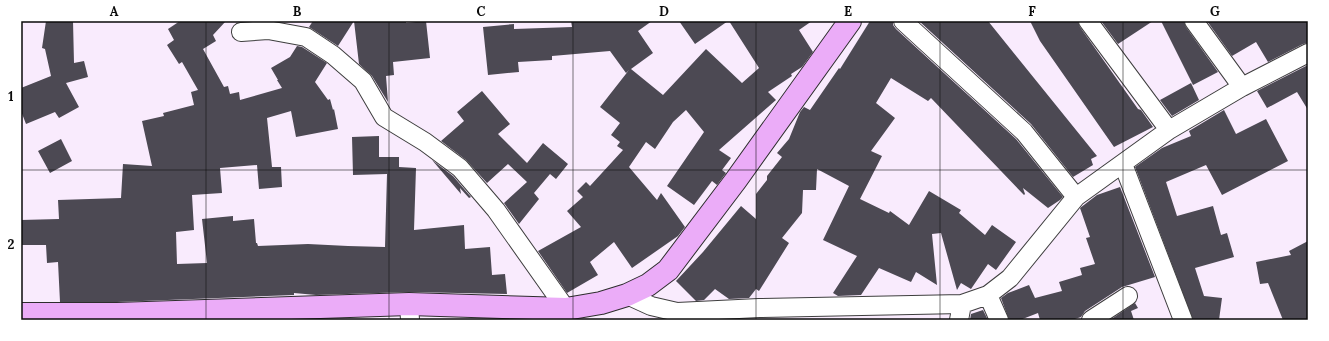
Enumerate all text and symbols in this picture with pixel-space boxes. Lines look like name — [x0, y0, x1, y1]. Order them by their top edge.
text: A — [110, 3, 119, 20]
text: B — [293, 3, 302, 20]
text: C — [477, 3, 486, 20]
text: D — [659, 3, 669, 20]
text: E — [844, 3, 852, 20]
text: F — [1028, 3, 1036, 20]
text: G — [1210, 3, 1220, 20]
text: 1 — [8, 88, 14, 105]
text: 2 — [8, 236, 15, 253]

